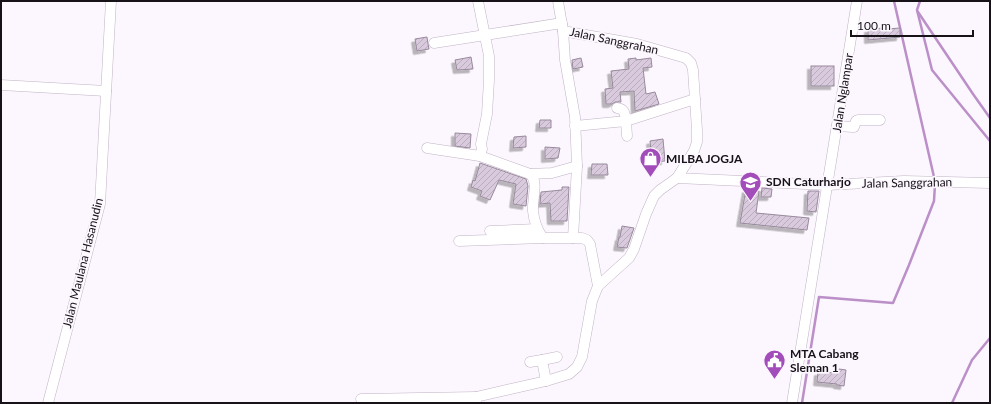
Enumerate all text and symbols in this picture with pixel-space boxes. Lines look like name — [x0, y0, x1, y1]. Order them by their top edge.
scale bar — [851, 12, 973, 38]
text: 100 m — [857, 18, 891, 33]
street label: Jalan Sanggrahan — [568, 24, 660, 57]
street label: Jalan Nglampar — [829, 51, 856, 134]
shop icon: MILBA JOGJA — [637, 146, 663, 179]
place label: MILBA JOGJA — [666, 151, 743, 166]
school or university icon: SDN Caturharjo — [737, 169, 763, 202]
place label: SDN Caturharjo — [766, 174, 851, 189]
street label: Jalan Sanggrahan — [862, 174, 952, 191]
street label: Jalan Maulana Hasanudin — [59, 196, 106, 329]
place label: MTA Cabang Sleman 1 — [790, 346, 859, 375]
public building icon: MTA Cabang Sleman 1 — [761, 348, 787, 381]

